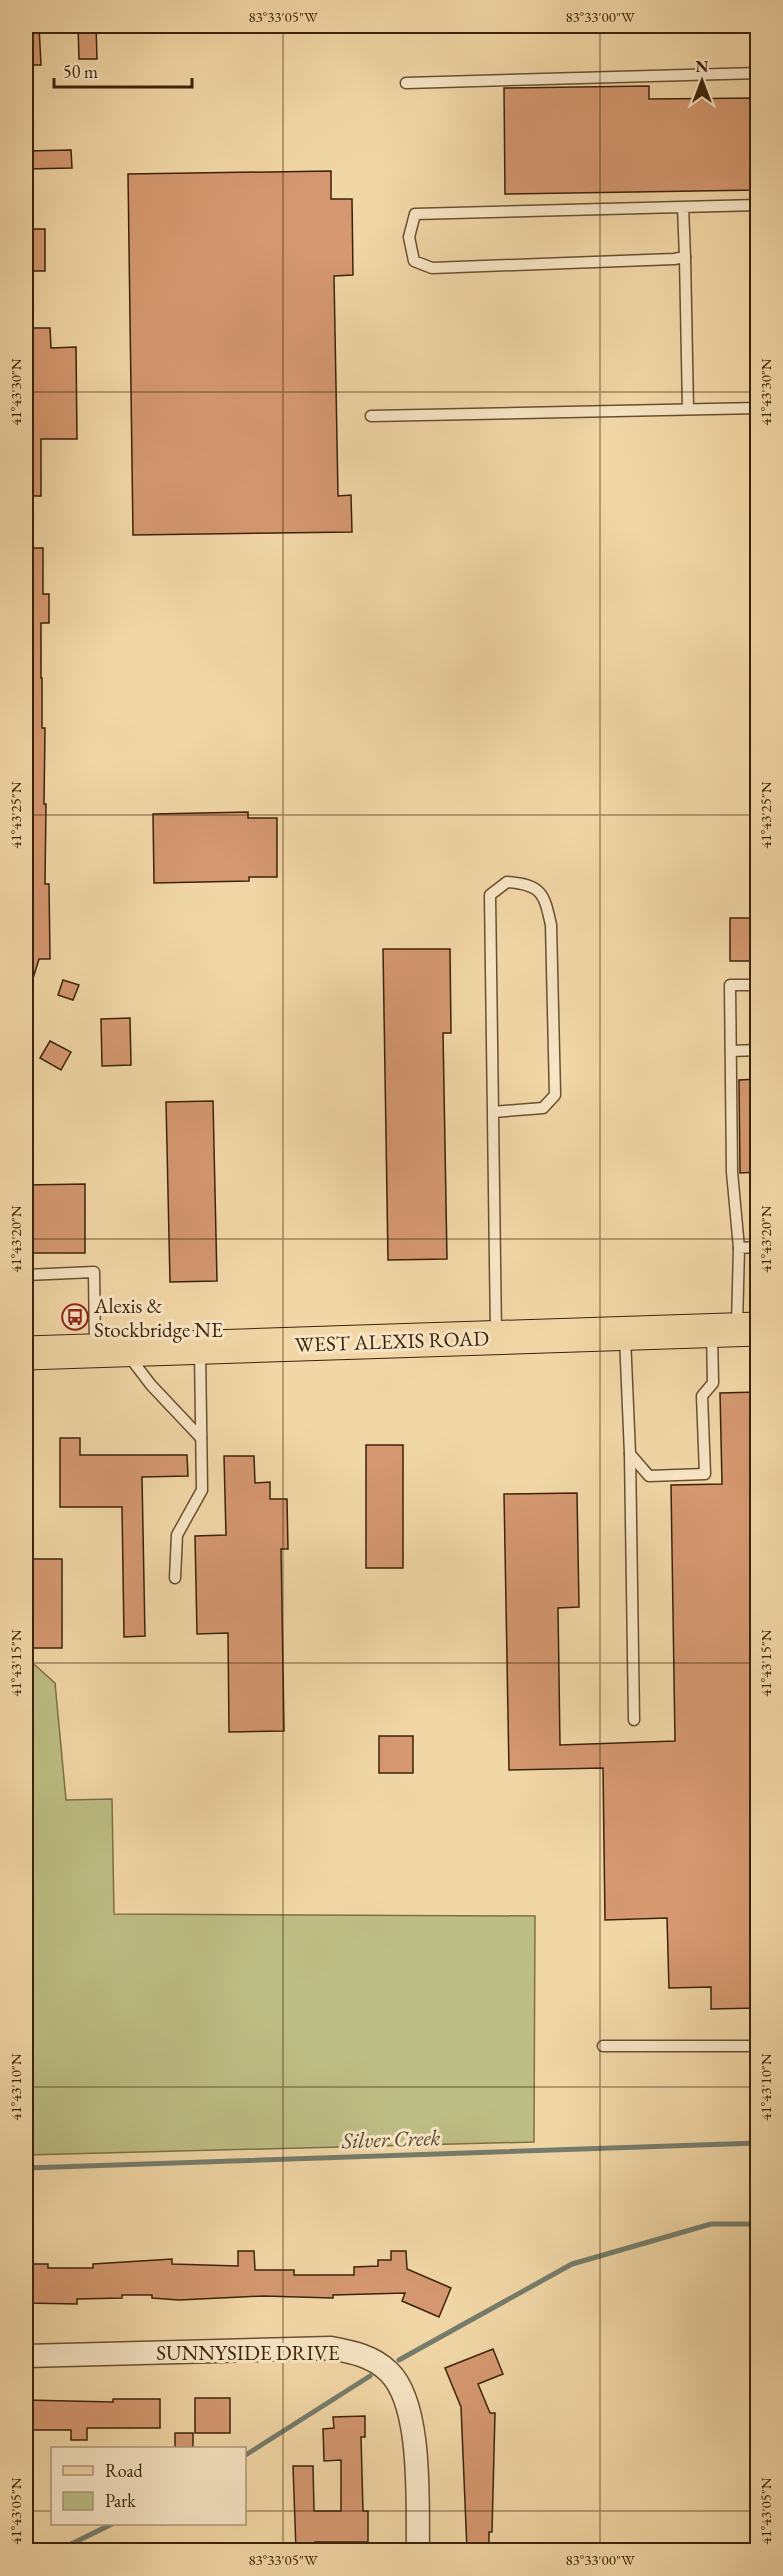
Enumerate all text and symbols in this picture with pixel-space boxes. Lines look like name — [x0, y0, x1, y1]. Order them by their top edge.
text: 83°33'05"W — [248, 7, 318, 26]
text: 83°33'00"W — [565, 7, 635, 26]
scale bar — [54, 51, 192, 89]
north arrow — [672, 51, 732, 111]
text: N — [696, 56, 709, 77]
text: 50 m — [63, 60, 98, 83]
text: 41°43'30"N — [6, 358, 25, 426]
text: 41°43'30"N — [756, 358, 775, 426]
text: 41°43'25"N — [6, 781, 25, 849]
text: 41°43'25"N — [756, 781, 775, 849]
text: 41°43'20"N — [6, 1205, 25, 1273]
text: 41°43'20"N — [756, 1205, 775, 1273]
place label: Alexis & Stockbridge NE — [93, 1292, 223, 1343]
bus stop icon: Alexis & Stockbridge NE — [60, 1302, 90, 1332]
street label: WEST ALEXIS ROAD — [294, 1324, 490, 1358]
text: 41°43'15"N — [6, 1629, 25, 1697]
text: 41°43'15"N — [756, 1629, 775, 1697]
text: 41°43'10"N — [6, 2053, 25, 2121]
text: 41°43'10"N — [756, 2053, 775, 2121]
water label: Silver Creek — [340, 2123, 441, 2155]
street label: SUNNYSIDE DRIVE — [156, 2339, 340, 2366]
legend — [51, 2447, 246, 2525]
text: Road — [105, 2459, 144, 2482]
text: 41°43'05"N — [6, 2477, 25, 2545]
text: 41°43'05"N — [756, 2477, 775, 2545]
text: Park — [105, 2489, 136, 2512]
text: 83°33'05"W — [248, 2550, 318, 2569]
text: 83°33'00"W — [565, 2550, 635, 2569]

